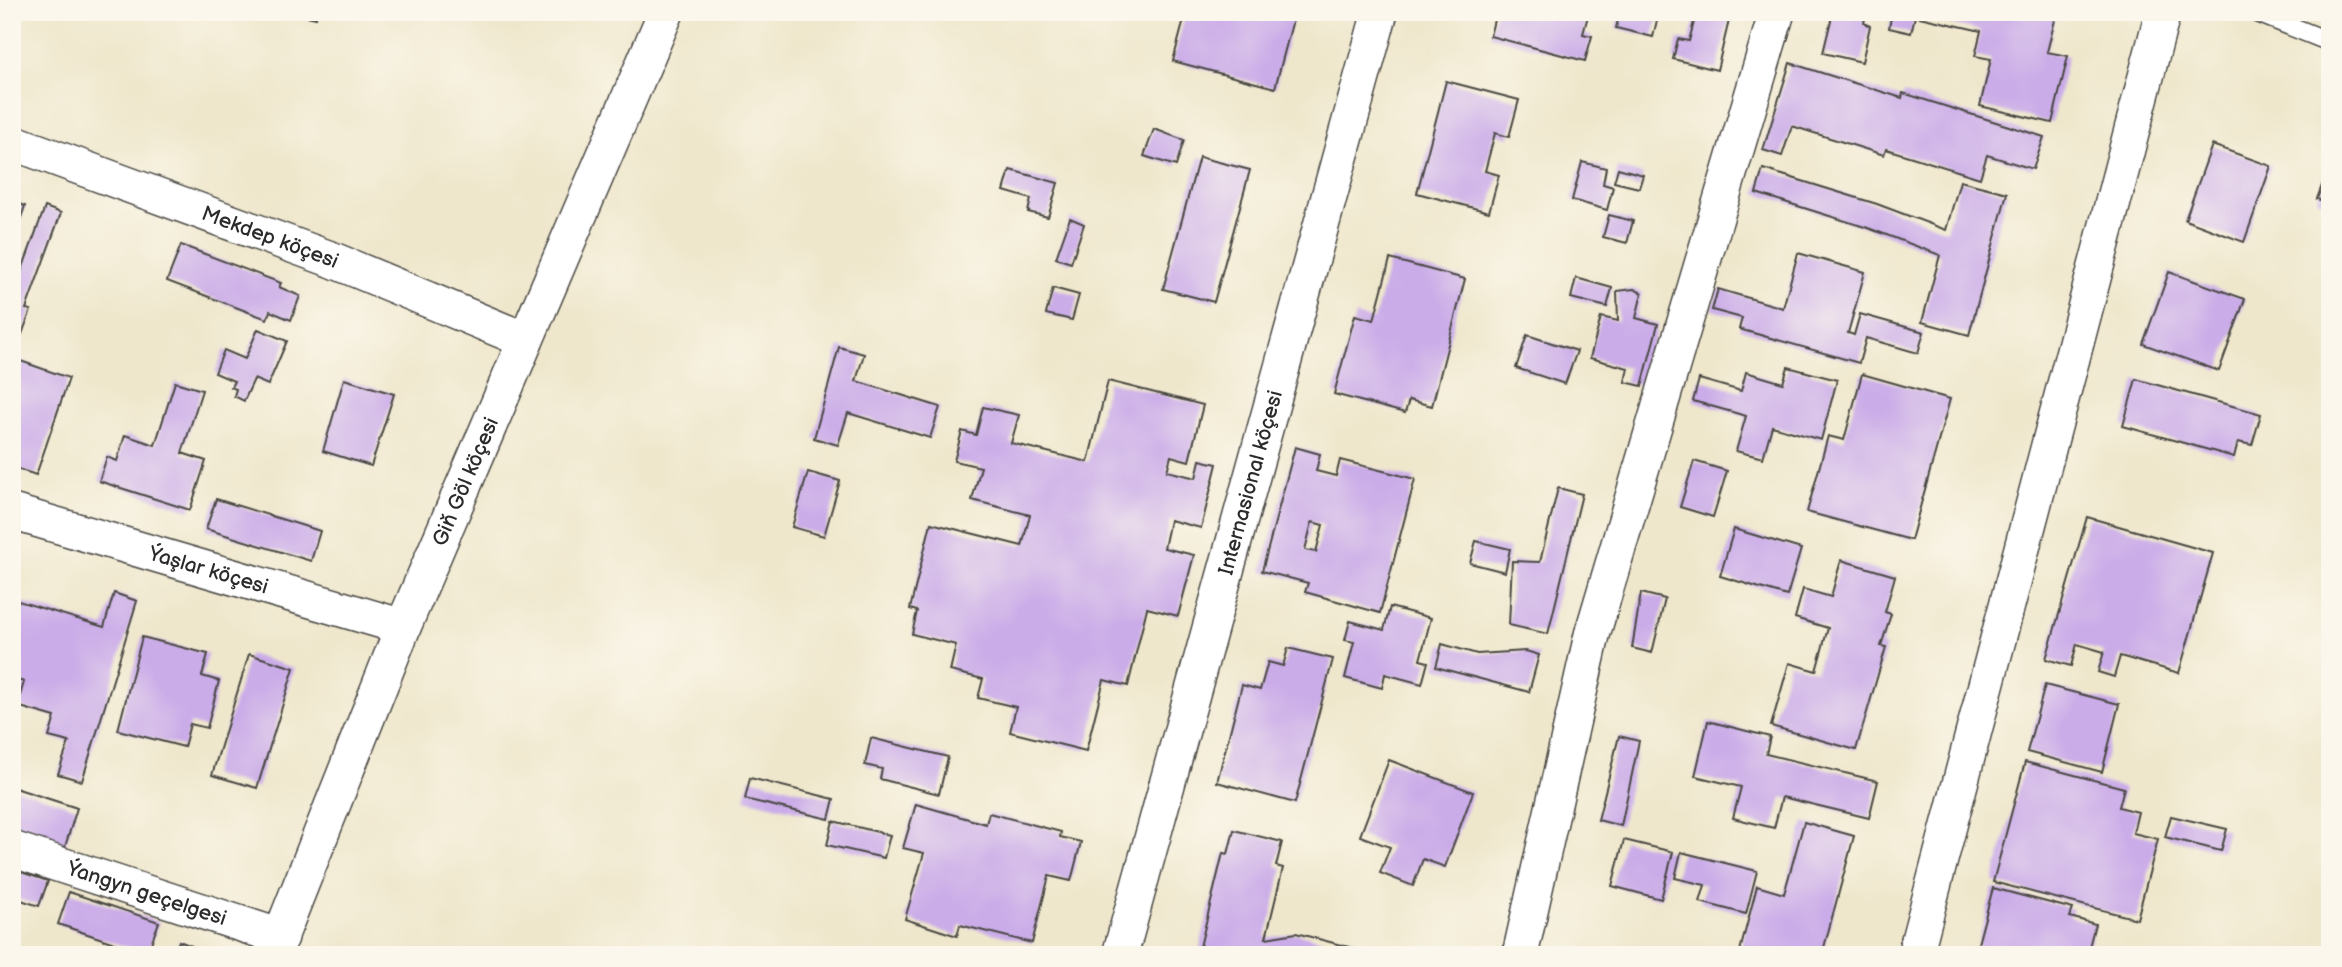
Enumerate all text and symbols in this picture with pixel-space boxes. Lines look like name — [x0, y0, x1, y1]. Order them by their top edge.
street label: Mekdep köçesi — [198, 201, 342, 274]
street label: Internasional köçesi — [1213, 388, 1288, 578]
street label: Giň Göl köçesi — [427, 414, 504, 550]
street label: Ýaşlar köçesi — [145, 541, 271, 600]
street label: Ýangyn geçelgesi — [63, 856, 230, 931]

